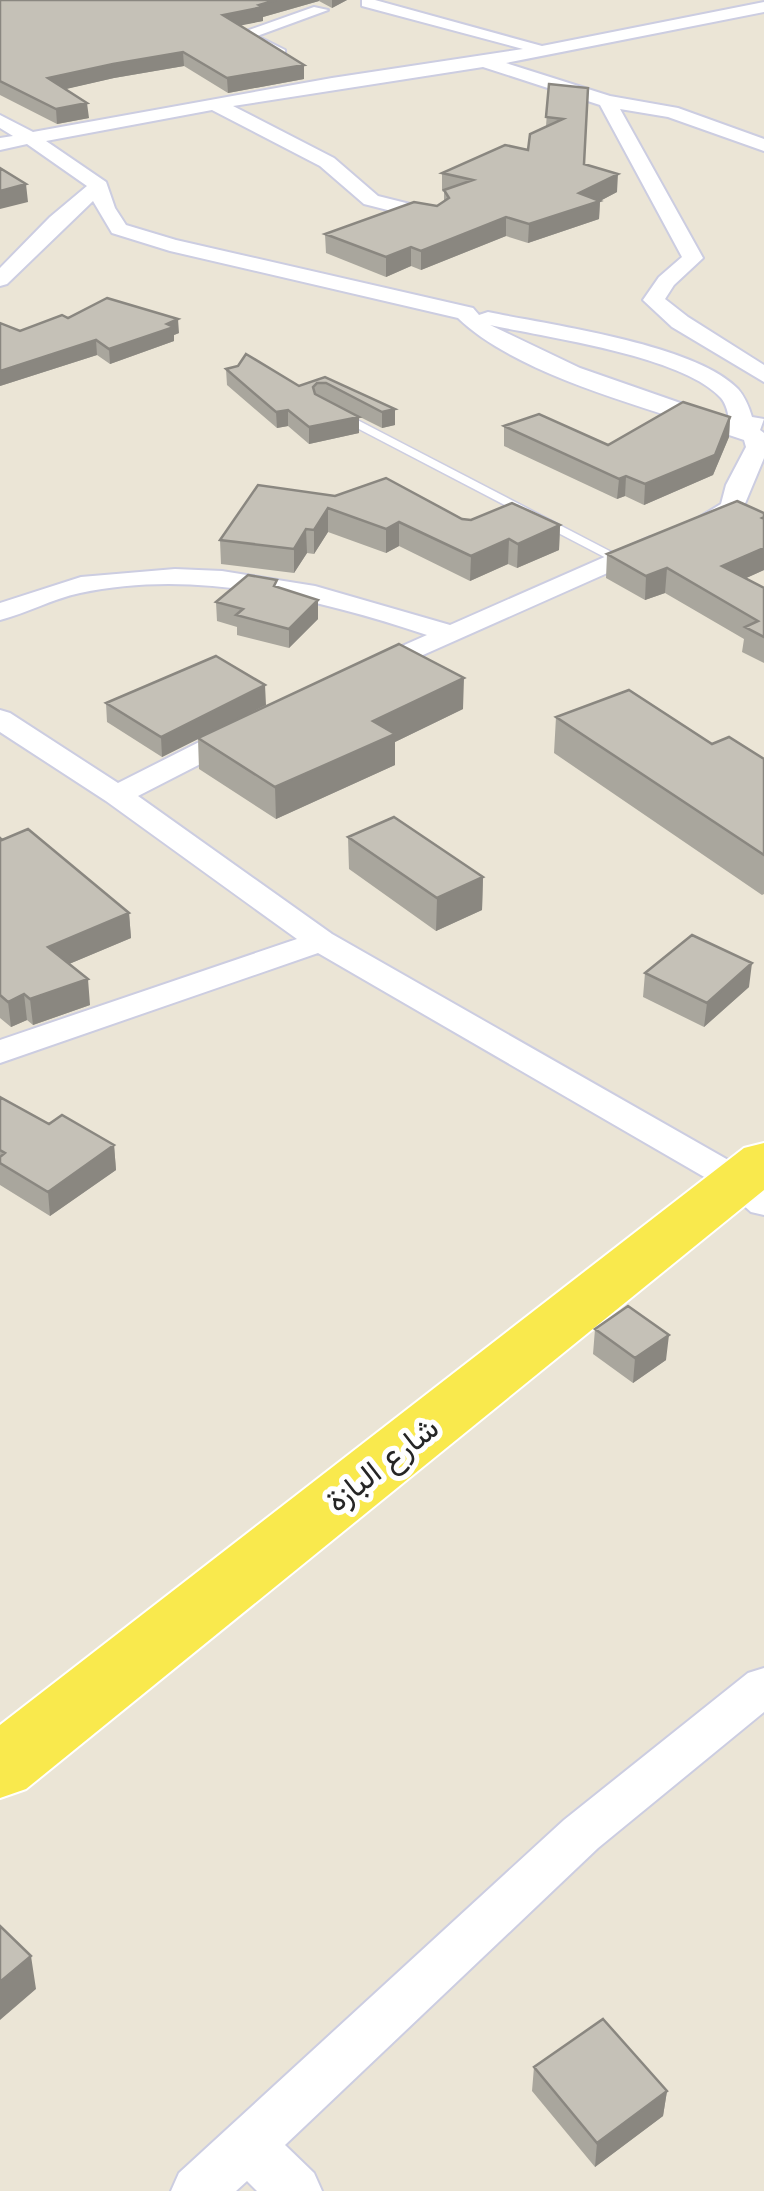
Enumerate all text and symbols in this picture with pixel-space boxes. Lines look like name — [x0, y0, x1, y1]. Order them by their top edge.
street label: شارع البازة — [318, 1408, 448, 1522]

